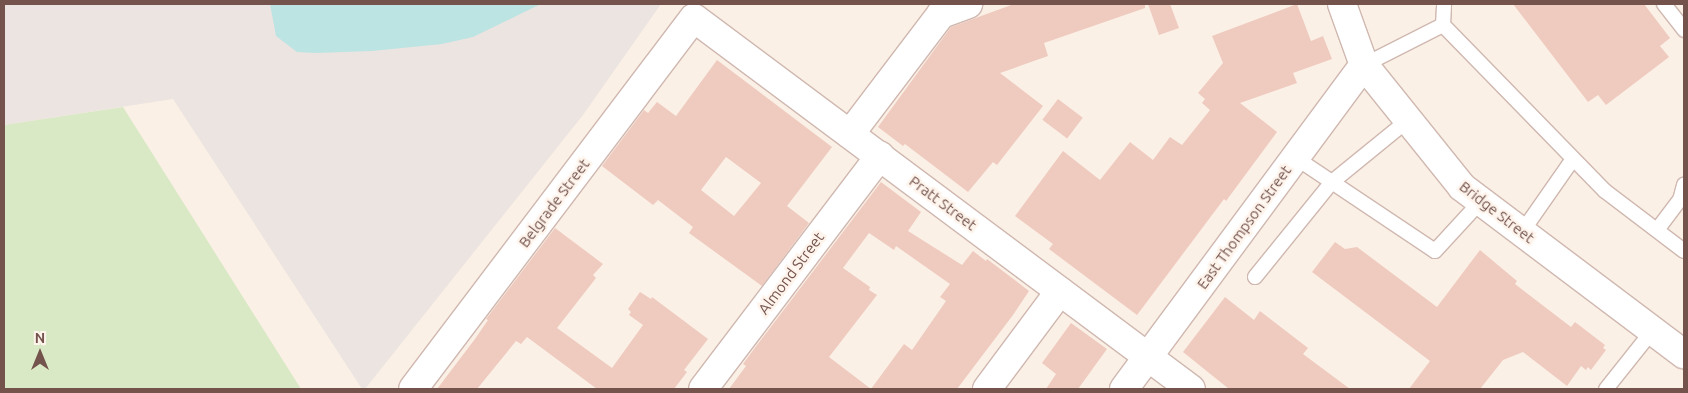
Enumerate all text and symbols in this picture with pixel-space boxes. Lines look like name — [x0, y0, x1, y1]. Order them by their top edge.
street label: Belgrade Street — [515, 155, 593, 251]
street label: East Thompson Street — [1193, 162, 1295, 292]
street label: Pratt Street — [906, 172, 980, 234]
street label: Bridge Street — [1456, 177, 1538, 247]
street label: Almond Street — [754, 228, 828, 318]
north arrow — [15, 328, 65, 378]
text: N — [35, 330, 45, 346]

